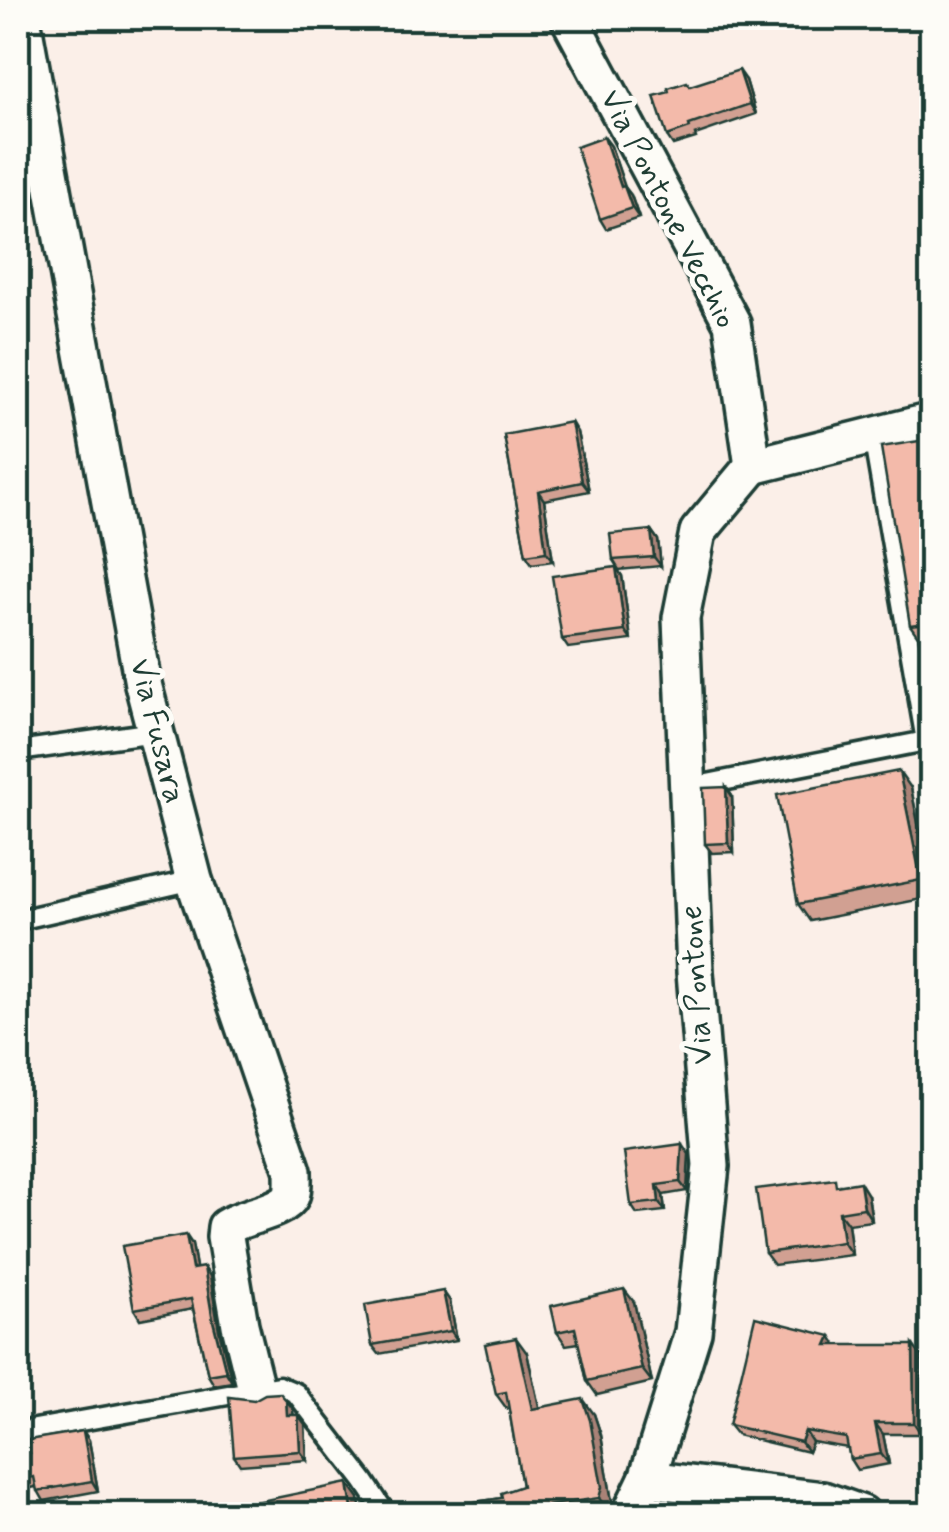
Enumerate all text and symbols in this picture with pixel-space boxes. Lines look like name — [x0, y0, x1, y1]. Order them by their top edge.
street label: Via Pontone Vecchio — [590, 82, 746, 336]
street label: Via Fusara — [119, 654, 195, 808]
street label: Via Pontone — [670, 904, 724, 1066]

